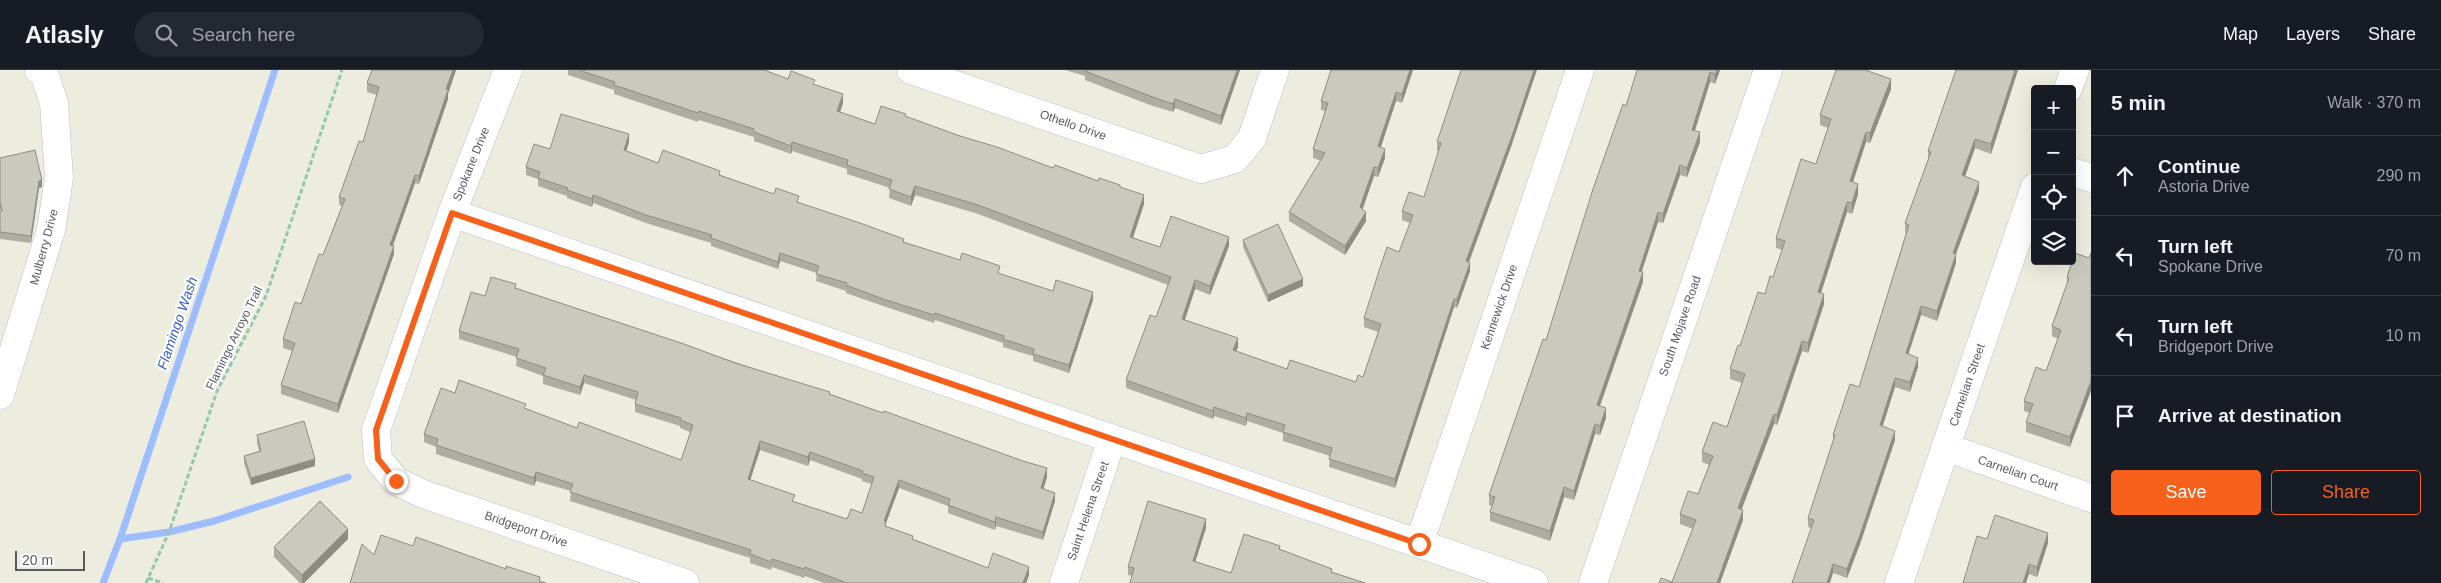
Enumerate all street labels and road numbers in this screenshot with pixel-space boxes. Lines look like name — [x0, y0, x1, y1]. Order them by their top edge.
street label: Othello Drive — [1038, 107, 1108, 143]
street label: Spokane Drive — [450, 125, 492, 203]
street label: Mulberry Drive — [27, 207, 61, 286]
street label: Kennewick Drive — [1478, 262, 1520, 352]
street label: South Mojave Road — [1656, 274, 1704, 378]
street label: Flamingo Arroyo Trail — [203, 284, 265, 392]
street label: Carnelian Street — [1946, 341, 1988, 428]
street label: Carnelian Court — [1976, 453, 2061, 494]
street label: Saint Helena Street — [1064, 459, 1112, 562]
street label: Bridgeport Drive — [483, 508, 570, 550]

